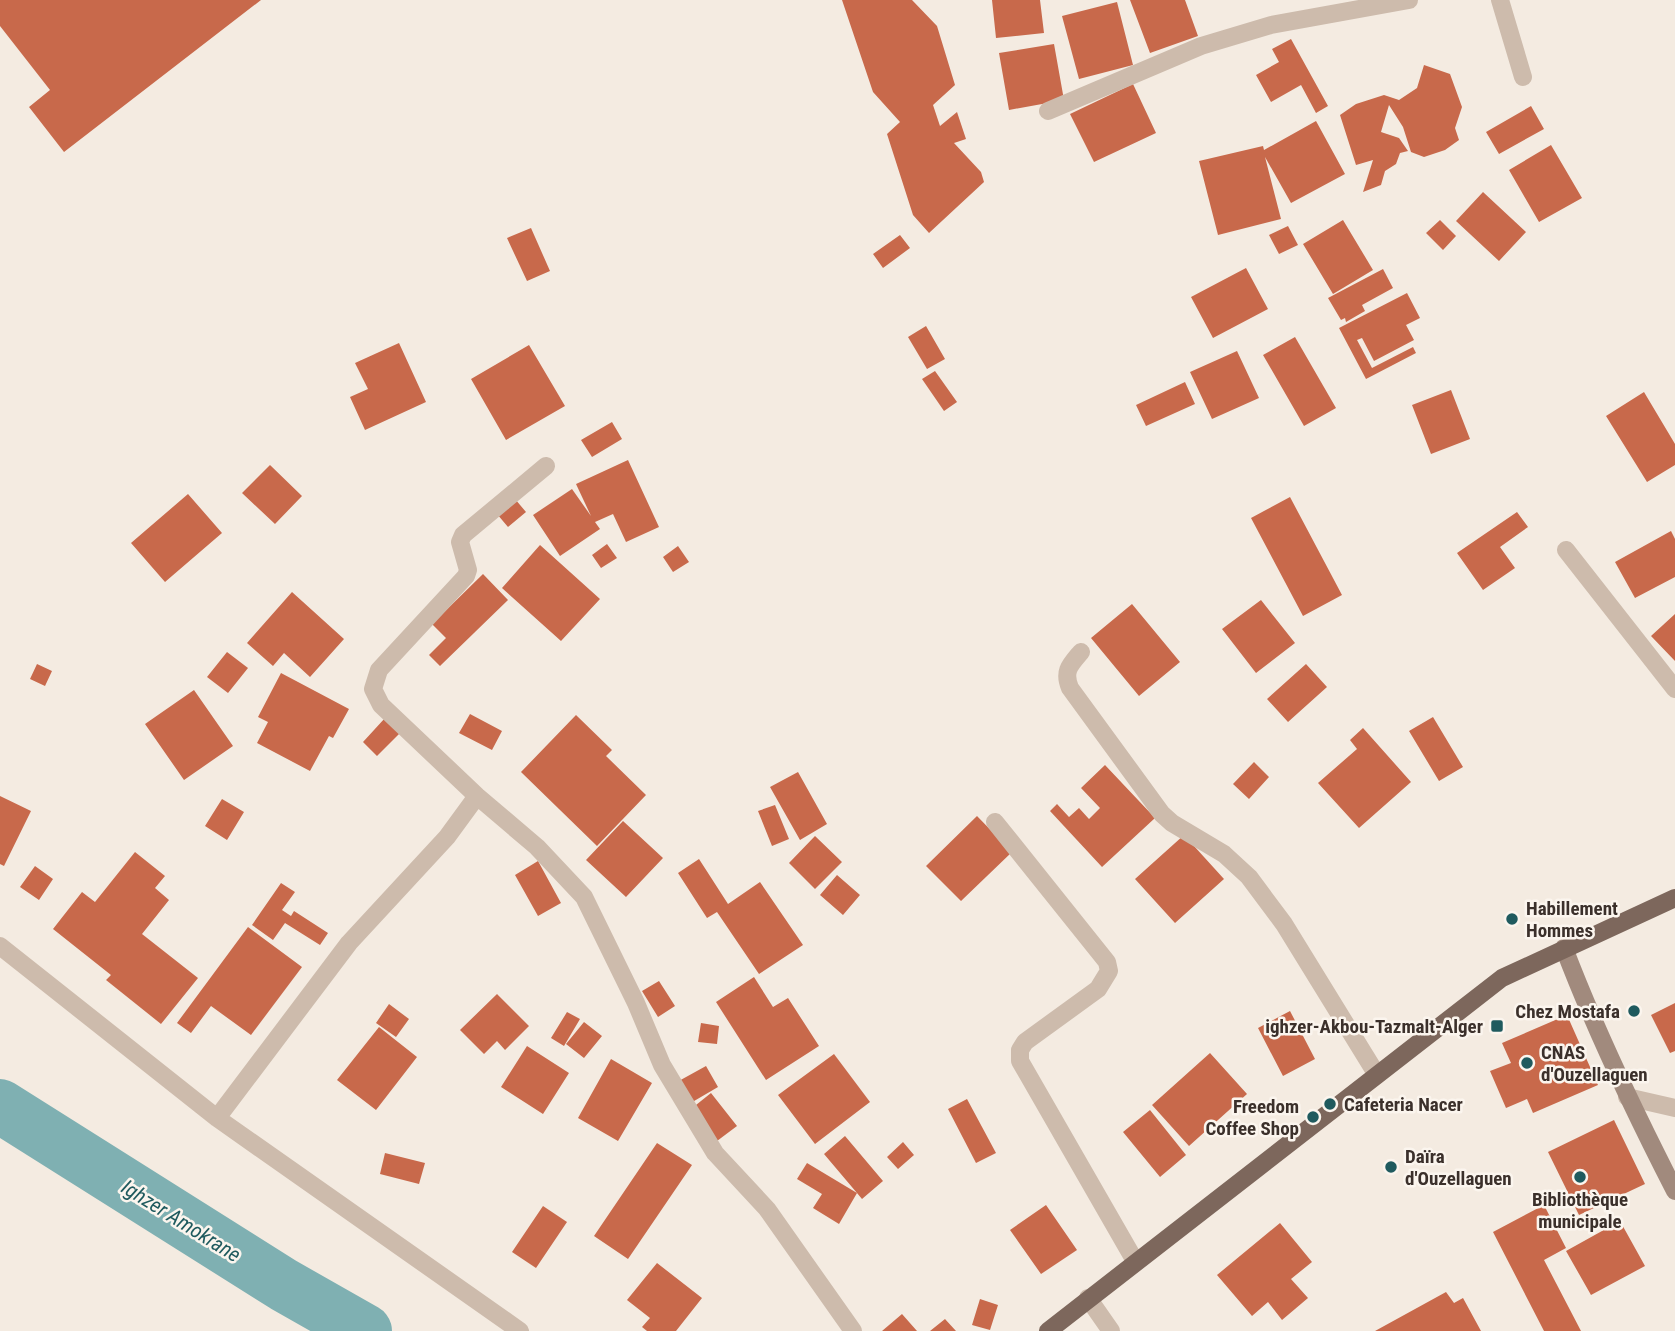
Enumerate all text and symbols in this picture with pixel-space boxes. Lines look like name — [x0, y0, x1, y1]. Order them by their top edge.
place label: Habillement Hommes — [1526, 897, 1618, 942]
marker: Habillement Hommes — [1504, 911, 1520, 927]
place label: Chez Mostafa — [1515, 1000, 1620, 1023]
marker: Chez Mostafa — [1626, 1003, 1642, 1019]
place label: ighzer-Akbou-Tazmalt-Alger — [1265, 1015, 1483, 1038]
marker: ighzer-Akbou-Tazmalt-Alger — [1489, 1018, 1505, 1034]
place label: CNAS d'Ouzellaguen — [1541, 1041, 1648, 1086]
marker: CNAS d'Ouzellaguen — [1519, 1055, 1535, 1071]
place label: Cafeteria Nacer — [1344, 1093, 1463, 1116]
place label: Freedom Coffee Shop — [1205, 1095, 1299, 1140]
marker: Cafeteria Nacer — [1322, 1096, 1338, 1112]
marker: Freedom Coffee Shop — [1305, 1109, 1321, 1125]
place label: Daïra d'Ouzellaguen — [1405, 1145, 1512, 1190]
marker: Daïra d'Ouzellaguen — [1383, 1159, 1399, 1175]
marker: Bibliothèque municipale — [1572, 1169, 1588, 1185]
water label: Ighzer Amokrane — [117, 1175, 245, 1267]
place label: Bibliothèque municipale — [1532, 1188, 1628, 1233]

